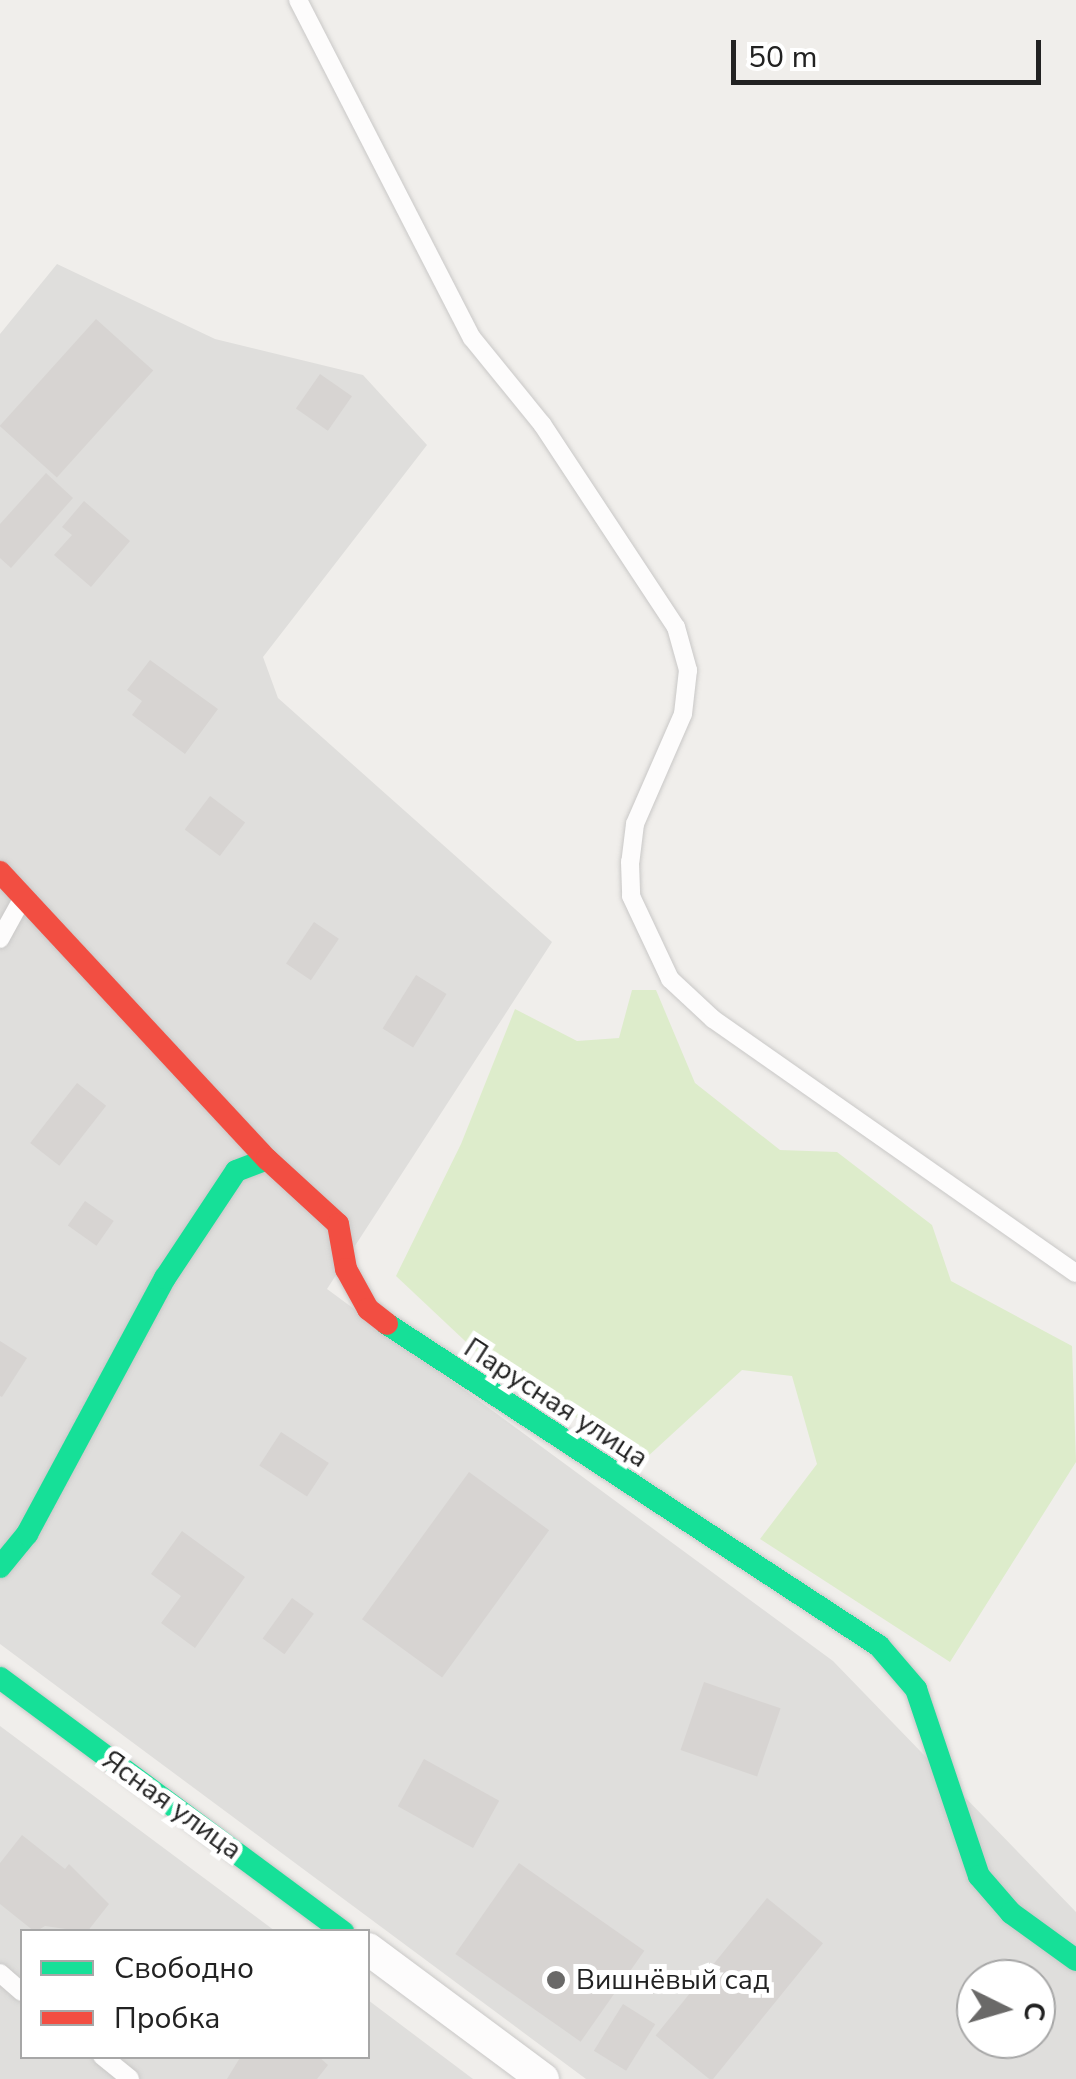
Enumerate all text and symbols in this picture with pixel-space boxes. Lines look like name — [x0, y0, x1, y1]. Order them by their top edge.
scale bar — [736, 20, 1046, 82]
text: 50 m — [748, 37, 817, 78]
street label: Парусная улица — [458, 1331, 654, 1475]
street label: Ясная улица — [96, 1743, 248, 1867]
legend — [20, 1929, 370, 2059]
text: Свободно — [114, 1948, 254, 1989]
north arrow — [956, 1959, 1056, 2059]
place label: Вишнёвый сад — [576, 1963, 769, 1997]
marker: Вишнёвый сад — [545, 1969, 567, 1991]
text: Пробка — [114, 1998, 220, 2039]
text: С — [1014, 2000, 1054, 2023]

